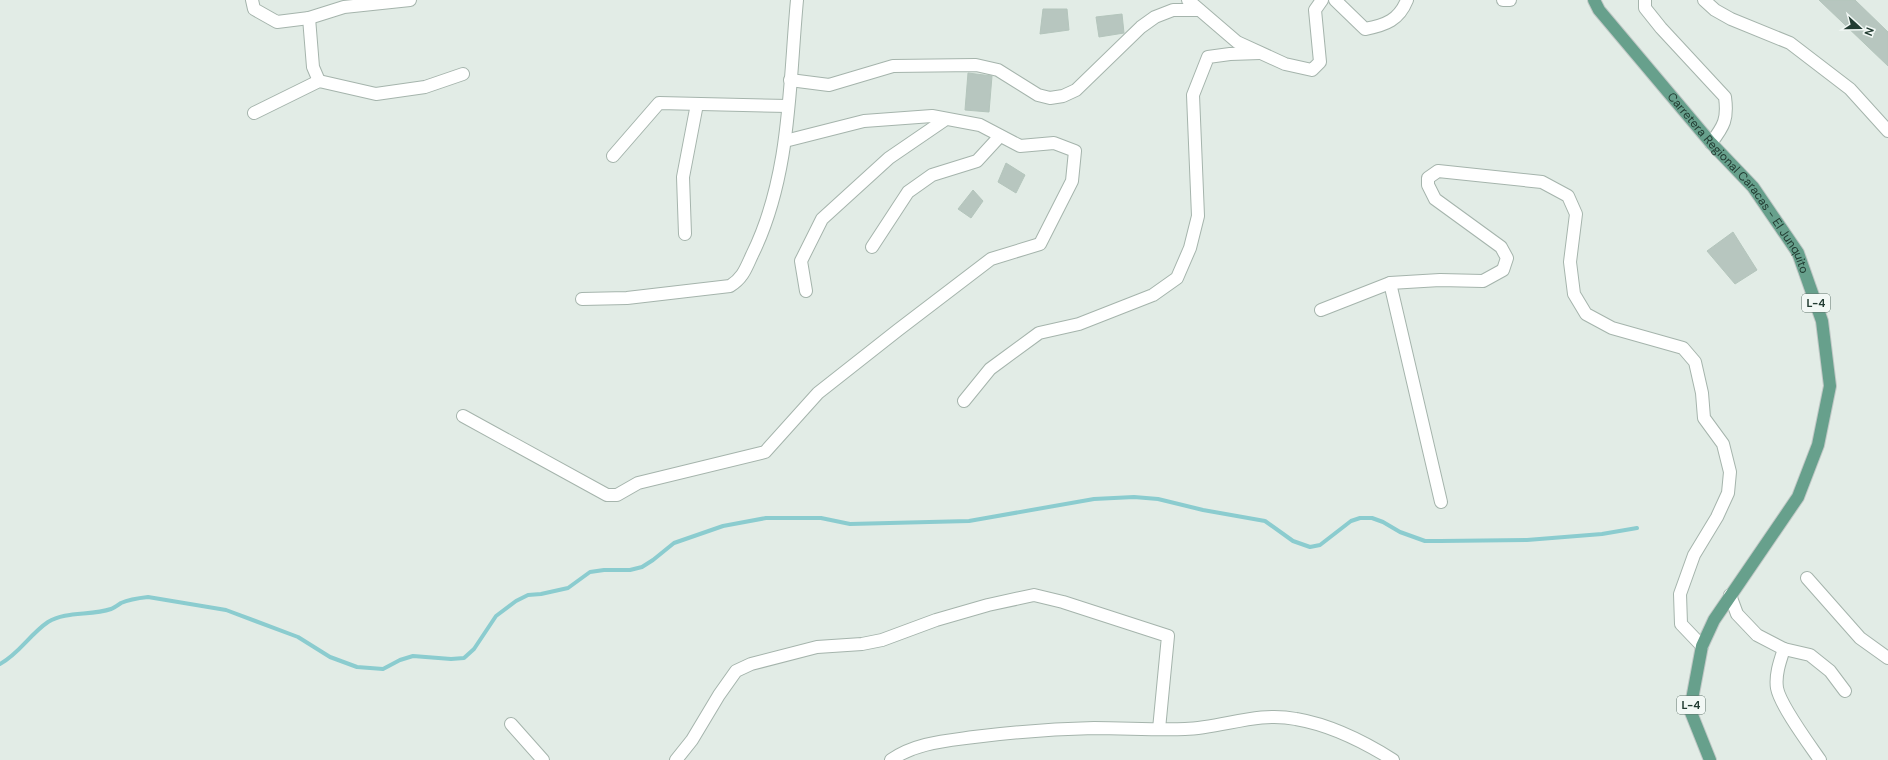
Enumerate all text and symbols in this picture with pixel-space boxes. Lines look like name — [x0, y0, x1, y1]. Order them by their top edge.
north arrow — [1840, 8, 1880, 48]
text: N — [1861, 25, 1877, 38]
street label: Carretera Regional Caracas - El Junquito — [1664, 89, 1813, 275]
road number: L-4 — [1802, 294, 1830, 312]
road number: L-4 — [1677, 696, 1705, 714]

